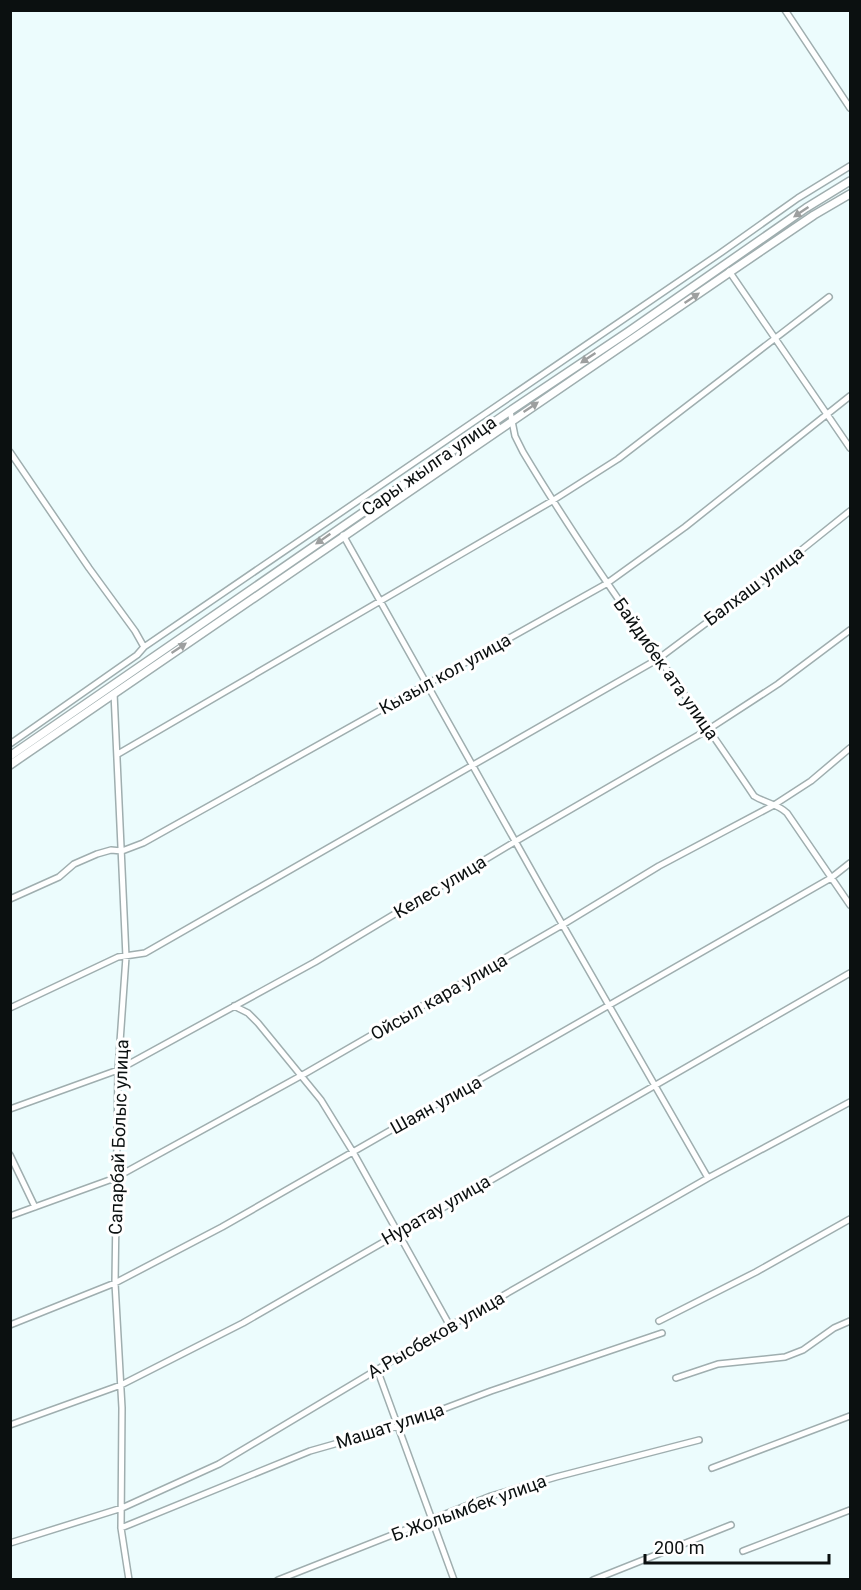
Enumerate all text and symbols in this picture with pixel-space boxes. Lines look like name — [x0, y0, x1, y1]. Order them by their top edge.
one-way arrow — [793, 206, 809, 218]
one-way arrow — [684, 293, 700, 304]
one-way arrow — [580, 353, 597, 364]
one-way arrow — [523, 402, 539, 413]
street label: Сары жылга улица — [357, 411, 500, 520]
one-way arrow — [316, 533, 332, 545]
street label: Балхаш улица — [700, 541, 807, 630]
street label: Байдибек ата улица — [610, 594, 723, 744]
street label: Кызыл кол улица — [375, 629, 514, 718]
one-way arrow — [171, 642, 187, 654]
street label: Келес улица — [390, 851, 490, 922]
street label: Ойсыл кара улица — [367, 949, 511, 1044]
street label: Сапарбай Болыс улица — [105, 1039, 132, 1235]
street label: Шаян улица — [387, 1071, 485, 1138]
street label: Нуратау улица — [378, 1170, 494, 1249]
street label: А.Рысбеков улица — [363, 1287, 508, 1382]
street label: Машат улица — [333, 1398, 446, 1453]
street label: Б.Жолымбек улица — [389, 1470, 549, 1545]
scale bar — [645, 1527, 830, 1565]
text: 200 m — [654, 1537, 705, 1558]

